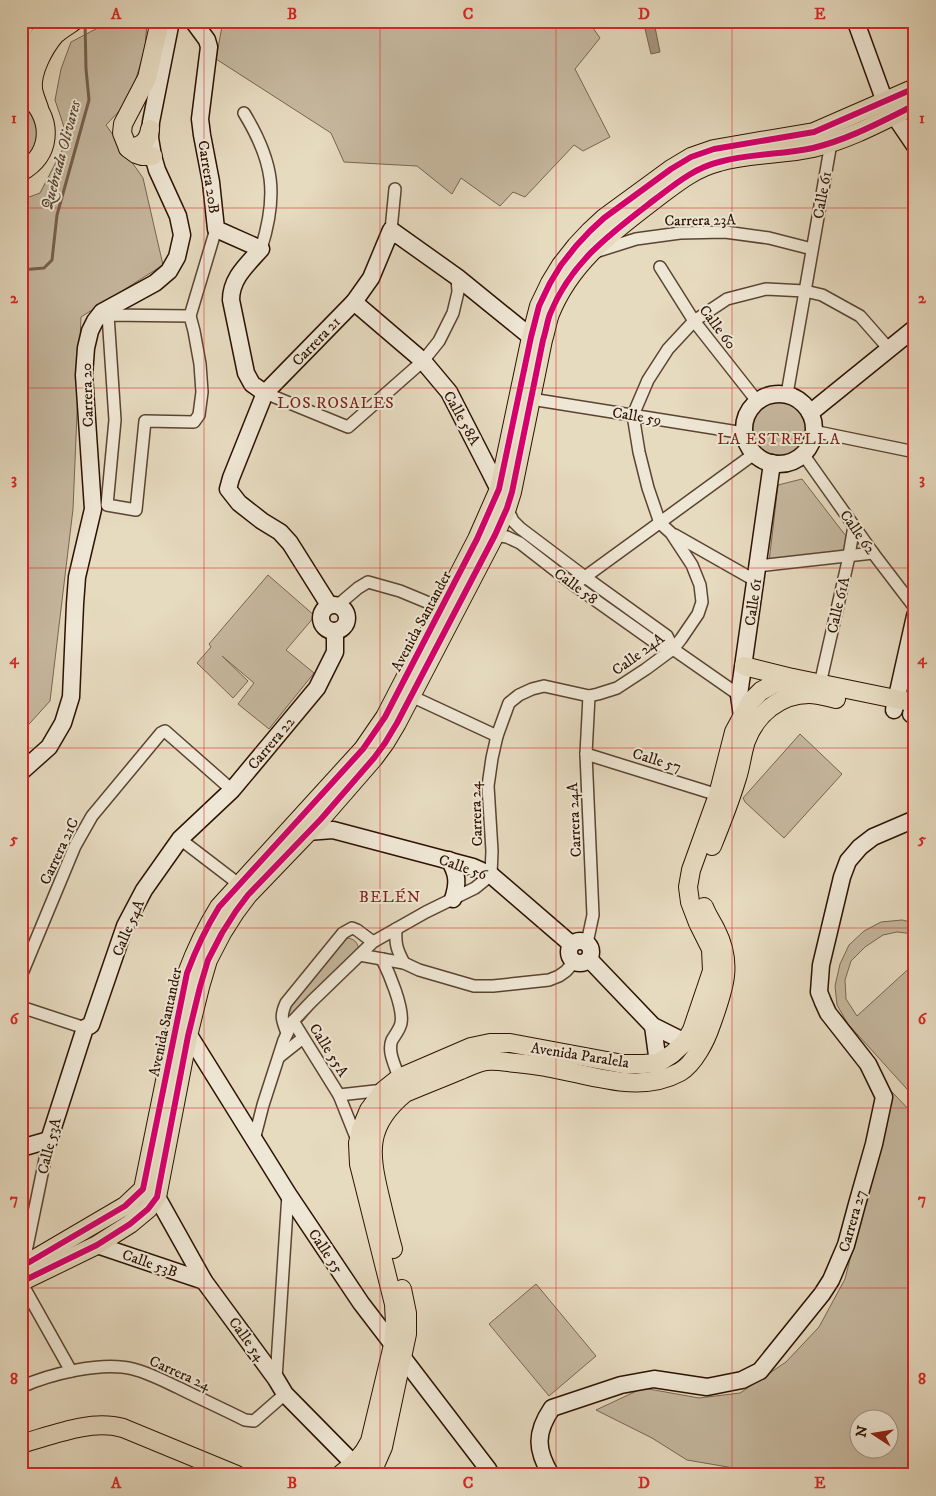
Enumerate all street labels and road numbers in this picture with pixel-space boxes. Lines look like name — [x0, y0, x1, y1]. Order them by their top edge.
street label: Carrera 20B — [193, 139, 224, 215]
street label: Calle 61 — [809, 170, 836, 220]
street label: Carrera 23A — [664, 210, 736, 231]
street label: Calle 60 — [695, 301, 740, 353]
street label: Carrera 21 — [288, 313, 345, 370]
street label: Carrera 20 — [77, 362, 98, 427]
street label: Calle 58A — [439, 388, 484, 449]
street label: Calle 59 — [611, 403, 663, 430]
street label: Calle 62 — [835, 506, 880, 559]
street label: Calle 58 — [550, 564, 601, 609]
street label: Avenida Santander — [387, 567, 456, 675]
street label: Calle 61A — [823, 575, 854, 635]
street label: Calle 61 — [741, 577, 766, 627]
street label: Calle 24A — [608, 629, 669, 680]
street label: Carrera 22 — [244, 712, 300, 774]
street label: Calle 57 — [630, 744, 684, 777]
street label: Carrera 24 — [466, 781, 487, 847]
street label: Carrera 24A — [563, 782, 586, 858]
street label: Carrera 21C — [36, 815, 83, 888]
street label: Calle 56 — [436, 850, 491, 885]
street label: Calle 54A — [108, 897, 149, 959]
street label: Avenida Santander — [145, 965, 186, 1078]
street label: Calle 55A — [305, 1020, 353, 1081]
street label: Avenida Paralela — [529, 1038, 631, 1073]
street label: Calle 53A — [33, 1116, 66, 1176]
street label: Carrera 27 — [835, 1188, 870, 1254]
street label: Calle 55 — [304, 1225, 348, 1278]
street label: Calle 53B — [120, 1245, 180, 1282]
street label: Calle 54 — [224, 1313, 269, 1365]
street label: Carrera 24 — [146, 1352, 214, 1395]

